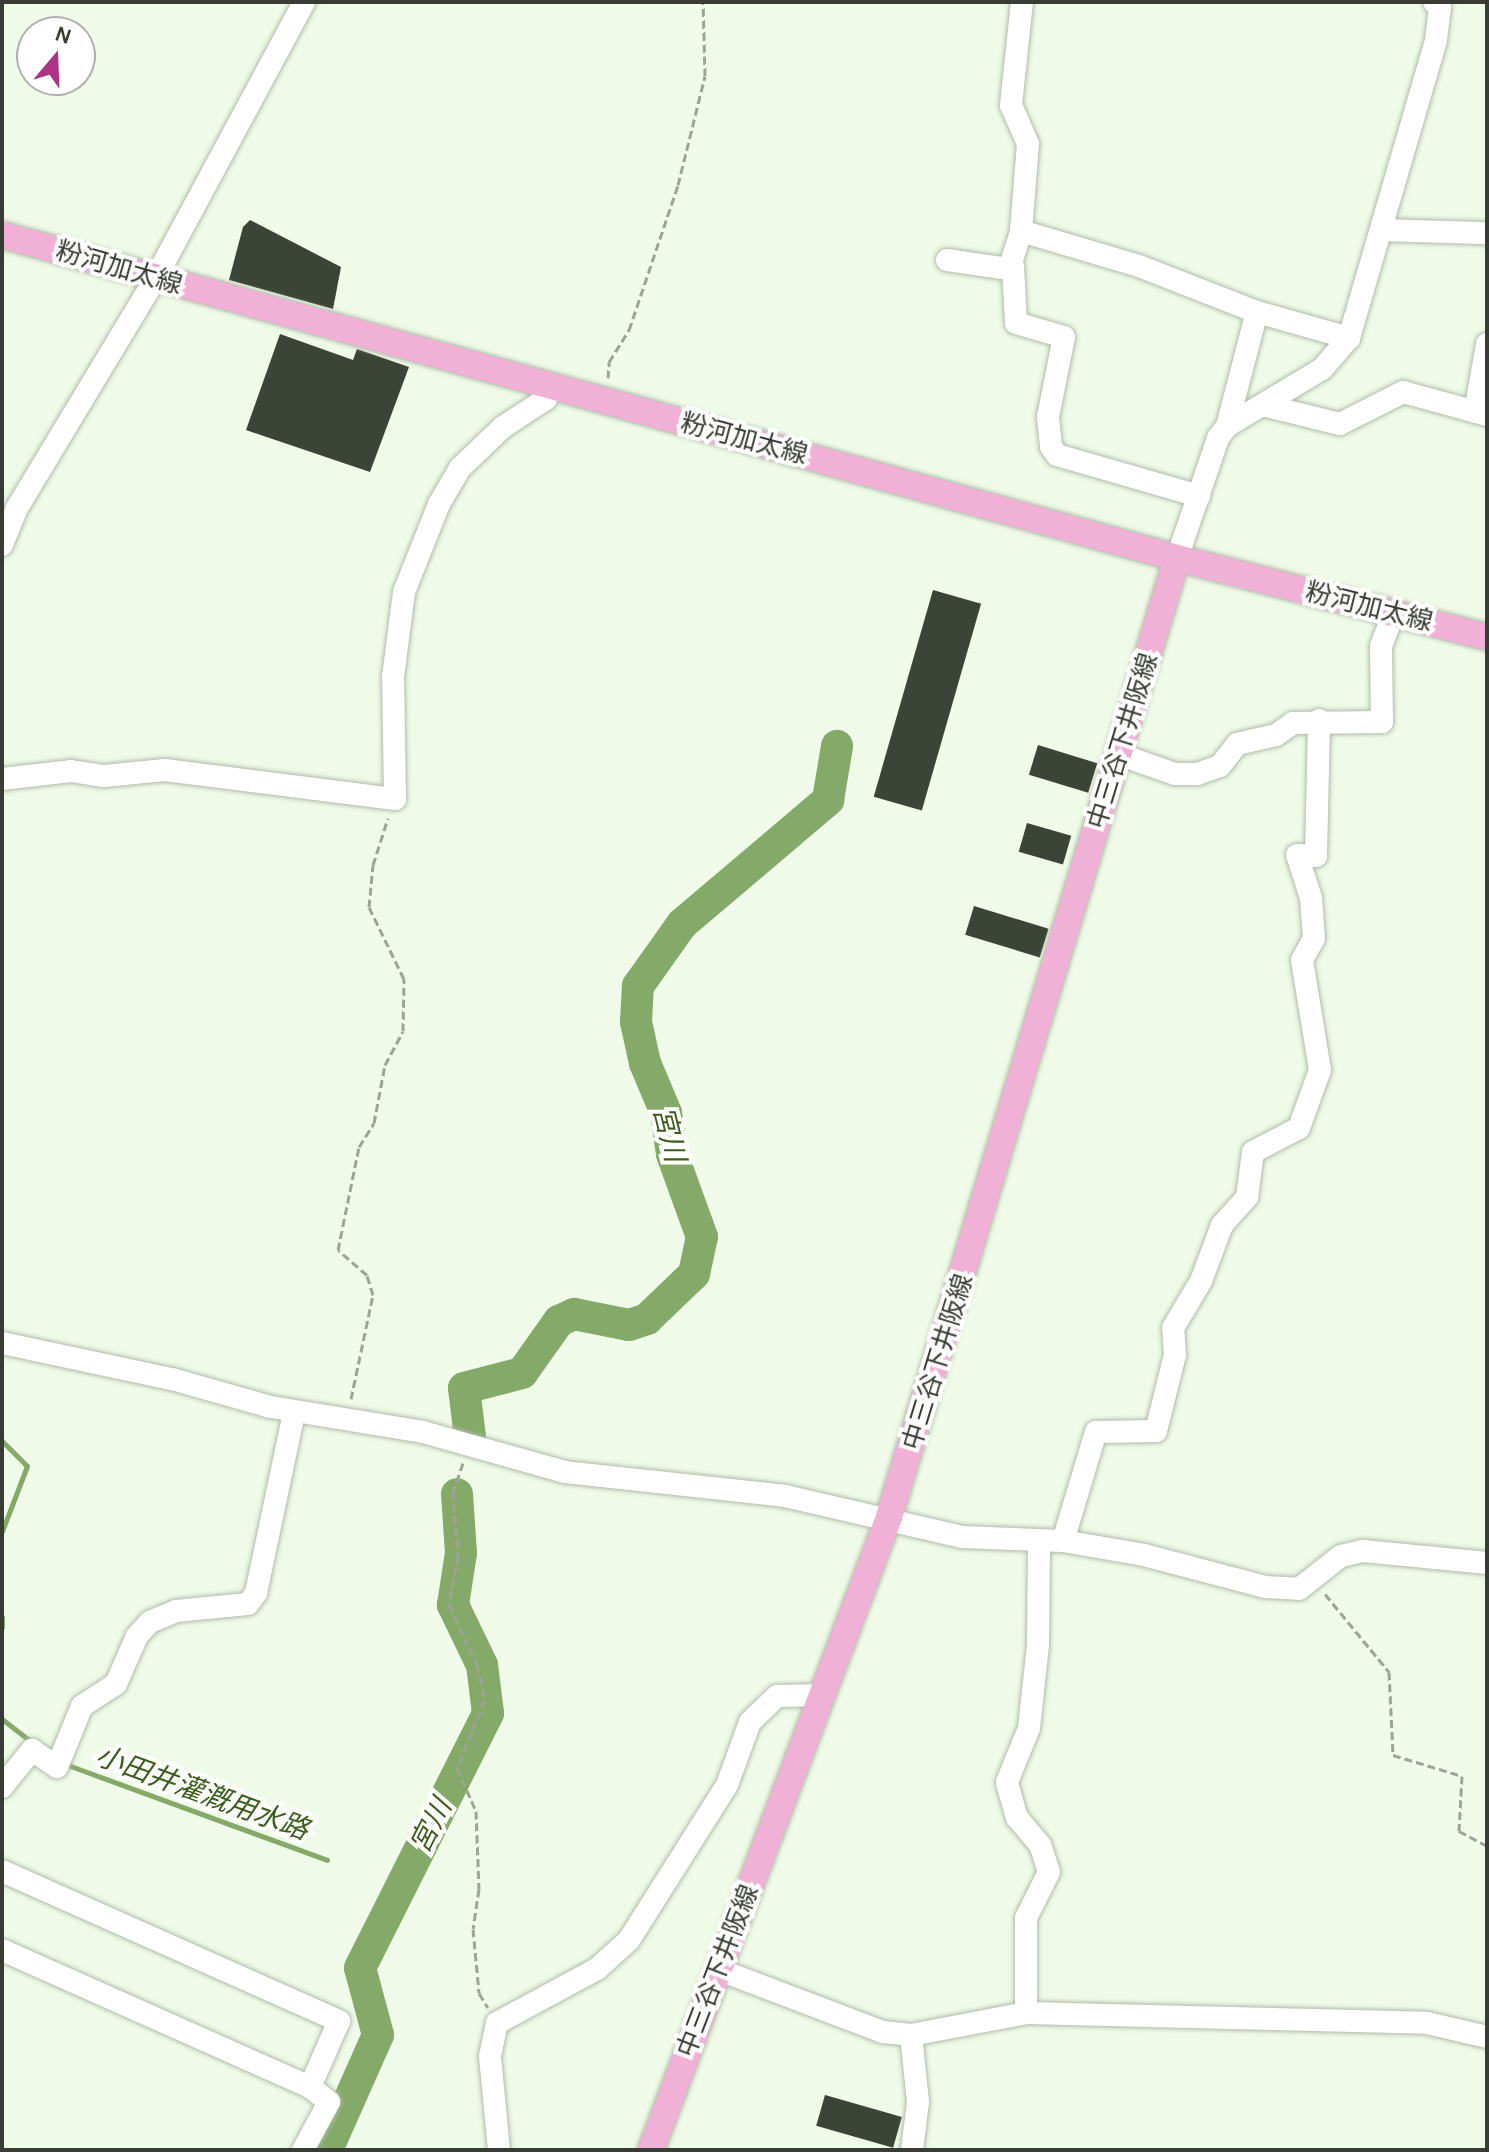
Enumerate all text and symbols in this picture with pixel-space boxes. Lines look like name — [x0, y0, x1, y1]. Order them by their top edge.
north arrow — [16, 16, 96, 96]
text: N — [51, 20, 75, 50]
street label: 粉河加太線 — [52, 235, 186, 301]
street label: 粉河加太線 — [677, 407, 811, 471]
street label: 粉河加太線 — [1302, 576, 1436, 638]
street label: 中三谷下井阪線 — [1081, 649, 1165, 833]
water label: 宮川 — [646, 1103, 692, 1165]
street label: 中三谷下井阪線 — [896, 1270, 980, 1454]
water label: 小田井灌漑用水路 — [91, 1739, 313, 1847]
water label: 宮川 — [403, 1793, 459, 1859]
street label: 中三谷下井阪線 — [671, 1880, 765, 2062]

